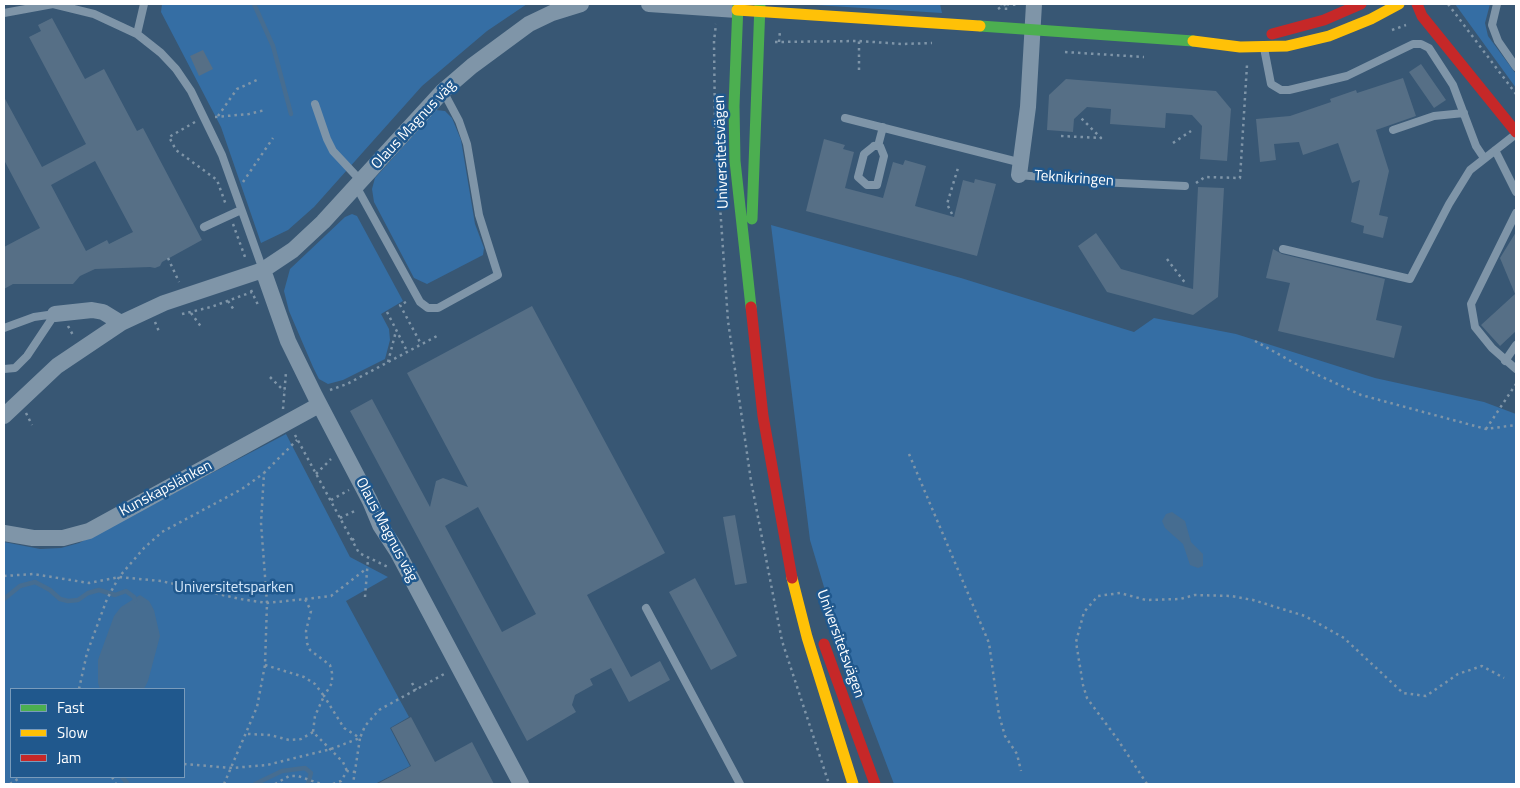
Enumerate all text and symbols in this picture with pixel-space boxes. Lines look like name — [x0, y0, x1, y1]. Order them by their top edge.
street label: Olaus Magnus väg — [368, 77, 460, 173]
street label: Universitetsvägen — [711, 95, 733, 209]
street label: Teknikringen — [1034, 167, 1114, 191]
street label: Kunskapslänken — [117, 457, 215, 521]
street label: Olaus Magnus väg — [351, 475, 421, 585]
park label: Universitetsparken — [174, 579, 294, 597]
street label: Universitetsvägen — [812, 587, 868, 701]
legend — [10, 688, 185, 778]
text: Fast — [57, 696, 84, 719]
text: Slow — [57, 721, 88, 744]
text: Jam — [57, 746, 81, 769]

